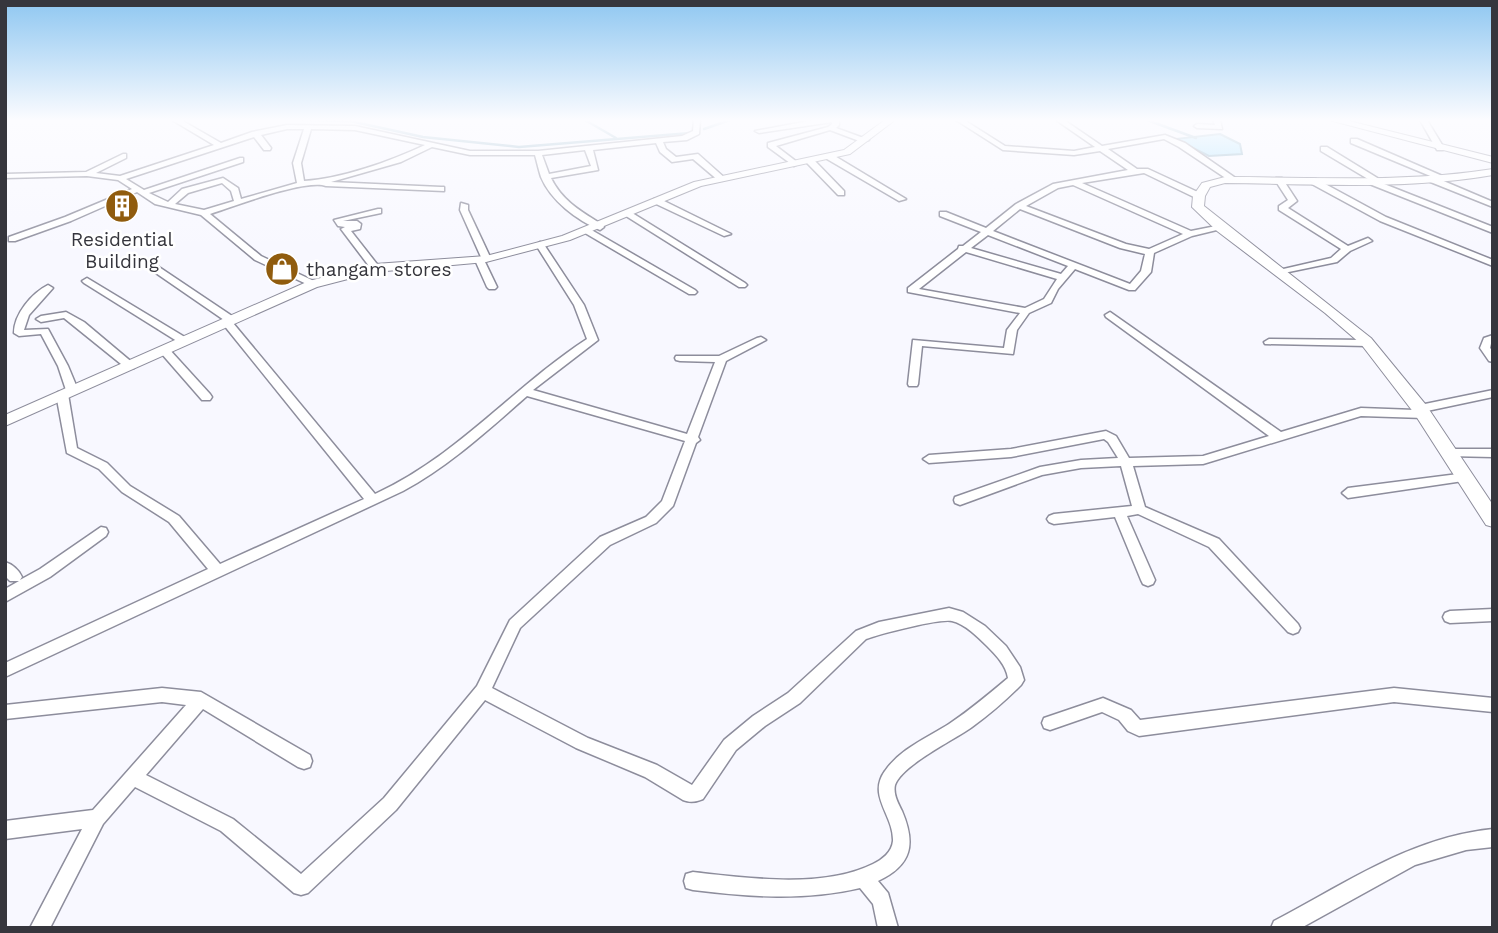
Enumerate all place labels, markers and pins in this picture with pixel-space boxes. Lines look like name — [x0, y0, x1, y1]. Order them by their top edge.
building icon: Residential Building — [103, 187, 141, 225]
place label: Residential Building — [71, 228, 173, 273]
shop icon: thangam stores — [263, 250, 301, 288]
place label: thangam stores — [306, 258, 451, 281]

